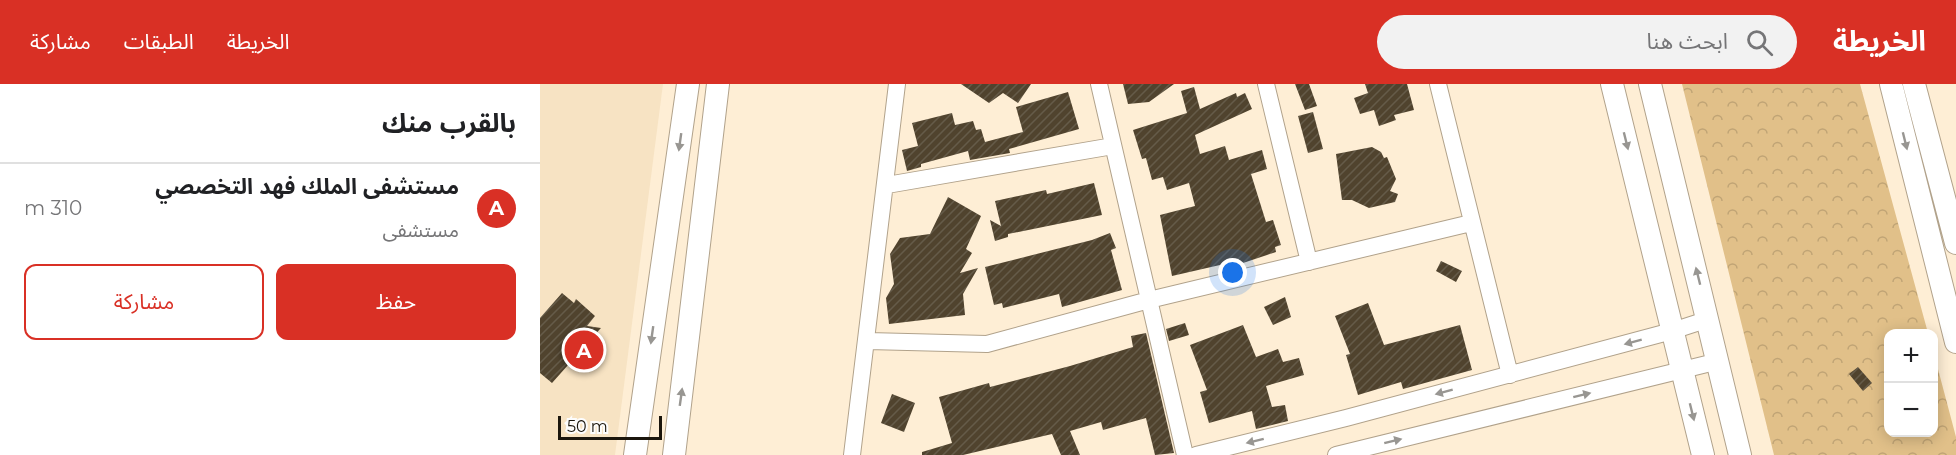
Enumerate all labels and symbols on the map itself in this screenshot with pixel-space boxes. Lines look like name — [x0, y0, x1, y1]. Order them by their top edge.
one-way arrow — [1621, 132, 1631, 150]
one-way arrow — [1901, 132, 1911, 150]
one-way arrow — [675, 133, 684, 152]
your location — [1218, 258, 1247, 287]
one-way arrow — [1692, 266, 1702, 285]
one-way arrow — [647, 326, 656, 345]
pin: A — [564, 328, 603, 372]
one-way arrow — [1623, 338, 1641, 347]
one-way arrow — [677, 387, 686, 406]
one-way arrow — [1435, 388, 1453, 398]
one-way arrow — [1573, 389, 1591, 399]
one-way arrow — [1688, 403, 1698, 421]
scale bar — [558, 413, 662, 440]
one-way arrow — [1246, 436, 1264, 446]
one-way arrow — [1383, 436, 1402, 446]

